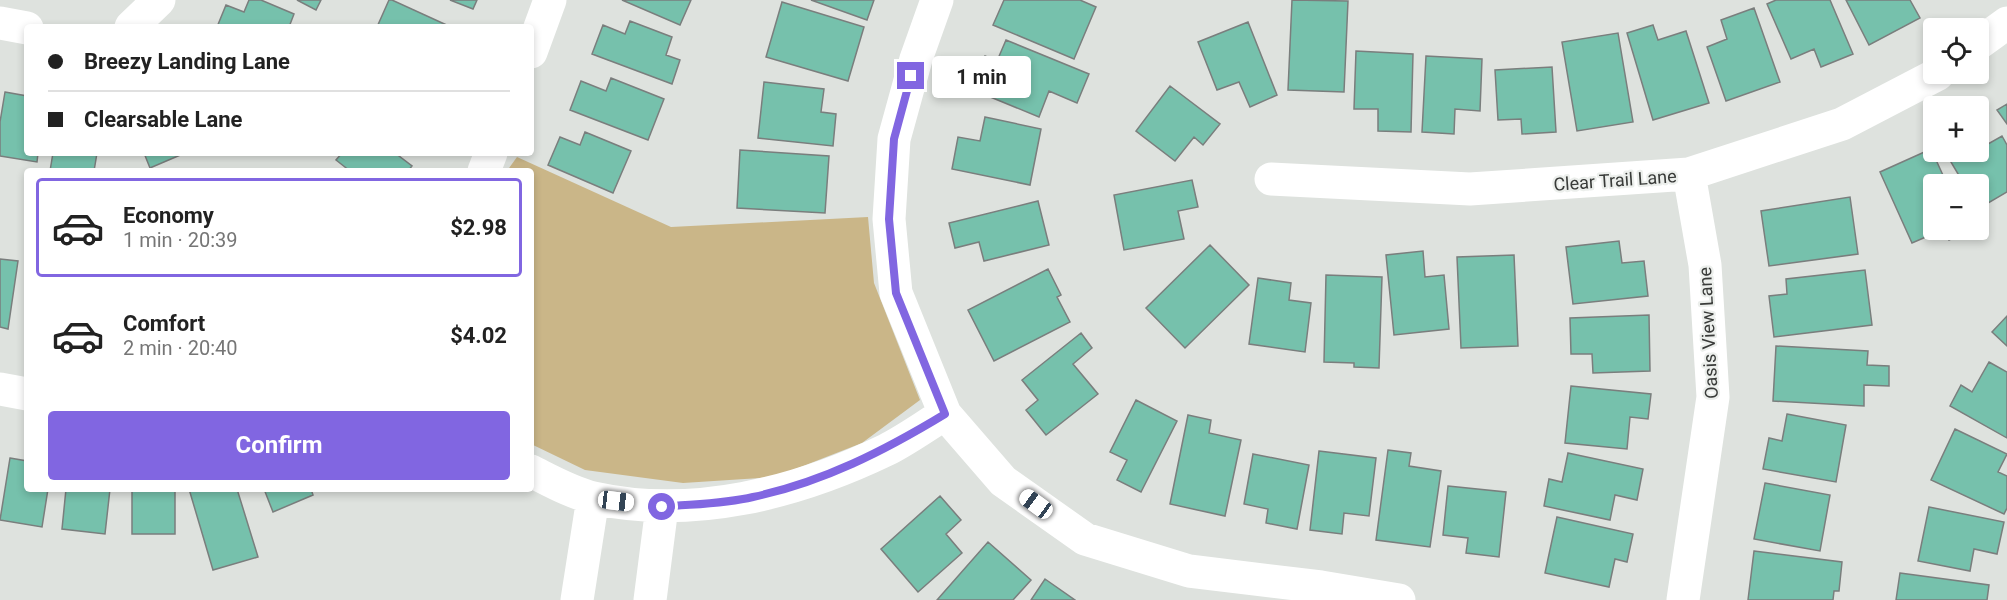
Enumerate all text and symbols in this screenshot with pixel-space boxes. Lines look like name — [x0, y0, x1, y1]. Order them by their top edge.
map controls — [1923, 18, 1989, 240]
button: locate — [1923, 18, 1989, 84]
text: Breezy Landing Lane — [84, 49, 290, 74]
callout: 1 min — [932, 55, 1031, 97]
route end — [897, 62, 924, 89]
text: 1 min — [956, 65, 1007, 89]
button: + — [1923, 96, 1989, 162]
text: Clearsable Lane — [84, 107, 242, 132]
street label: Clear Trail Lane — [1553, 165, 1677, 195]
button: − — [1923, 174, 1989, 240]
icon: car — [51, 201, 105, 255]
text: Economy — [123, 203, 214, 228]
text: $2.98 — [450, 215, 507, 240]
text: 1 min · 20:39 — [123, 228, 238, 252]
street label: Oasis View Lane — [1694, 267, 1722, 399]
icon: car — [51, 309, 105, 363]
text: Comfort — [123, 311, 205, 336]
text: $4.02 — [450, 323, 507, 348]
text: 2 min · 20:40 — [123, 336, 238, 360]
button: Confirm — [48, 411, 510, 480]
car — [1016, 486, 1056, 522]
car — [597, 490, 635, 512]
route start — [648, 493, 675, 520]

